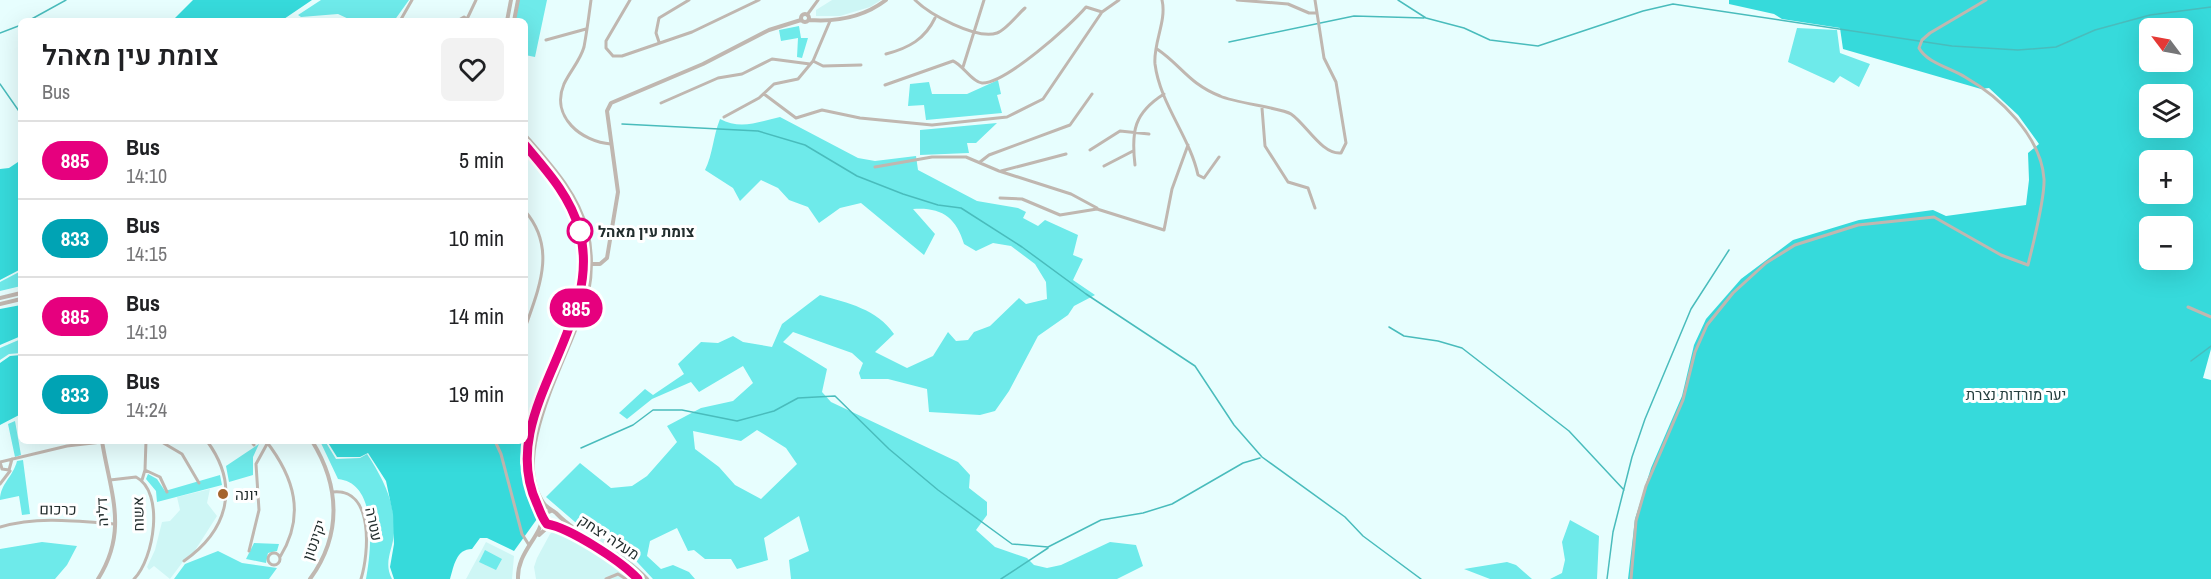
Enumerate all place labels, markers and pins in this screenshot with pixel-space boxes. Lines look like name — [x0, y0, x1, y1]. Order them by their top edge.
marker: צומת עין מאהל — [567, 218, 593, 244]
place label: צומת עין מאהל — [598, 221, 695, 242]
place label: יונה — [235, 484, 258, 505]
marker: יונה — [216, 487, 230, 501]

